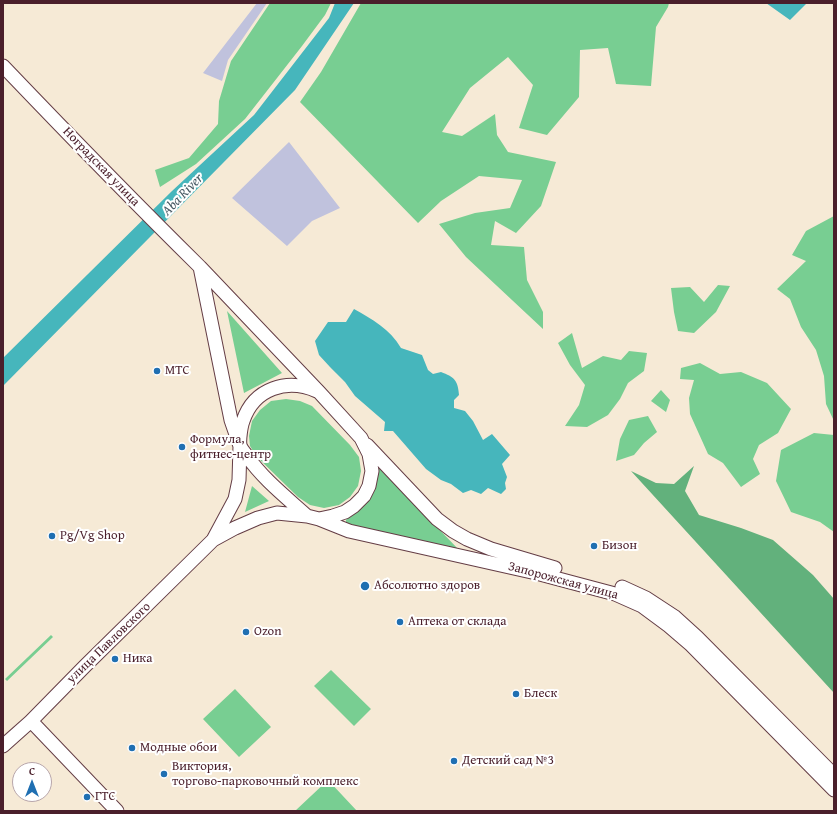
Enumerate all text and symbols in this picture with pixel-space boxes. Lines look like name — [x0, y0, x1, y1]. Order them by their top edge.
street label: Ноградская улица — [59, 124, 143, 210]
water label: Aba River — [159, 170, 207, 220]
place label: МТС — [165, 363, 190, 379]
marker: МТС — [152, 366, 162, 376]
place label: Формула, фитнес-центр — [190, 432, 271, 463]
marker: Формула, фитнес-центр — [177, 442, 187, 452]
place label: Pg/Vg Shop — [60, 528, 125, 544]
marker: Pg/Vg Shop — [47, 531, 57, 541]
place label: Бизон — [602, 538, 637, 554]
marker: Бизон — [589, 541, 599, 551]
street label: Запорожская улица — [506, 559, 620, 603]
place label: Абсолютно здоров — [374, 578, 480, 594]
marker: Абсолютно здоров — [359, 580, 371, 592]
street label: улица Павловского — [64, 599, 154, 687]
place label: Аптека от склада — [408, 614, 506, 630]
marker: Аптека от склада — [395, 617, 405, 627]
place label: Ozon — [254, 624, 282, 640]
marker: Ozon — [241, 627, 251, 637]
place label: Ника — [123, 651, 152, 667]
marker: Ника — [110, 654, 120, 664]
place label: Блеск — [524, 686, 557, 702]
marker: Блеск — [511, 689, 521, 699]
place label: Модные обои — [140, 740, 217, 756]
marker: Модные обои — [127, 743, 137, 753]
place label: Детский сад №3 — [462, 753, 554, 769]
marker: Детский сад №3 — [449, 756, 459, 766]
place label: Виктория, торгово-парковочный комплекс — [172, 759, 359, 790]
north arrow — [12, 762, 52, 802]
text: С — [29, 763, 35, 779]
marker: Виктория, торгово-парковочный комплекс — [159, 769, 169, 779]
place label: ГТС — [95, 789, 116, 805]
marker: ГТС — [82, 792, 92, 802]

